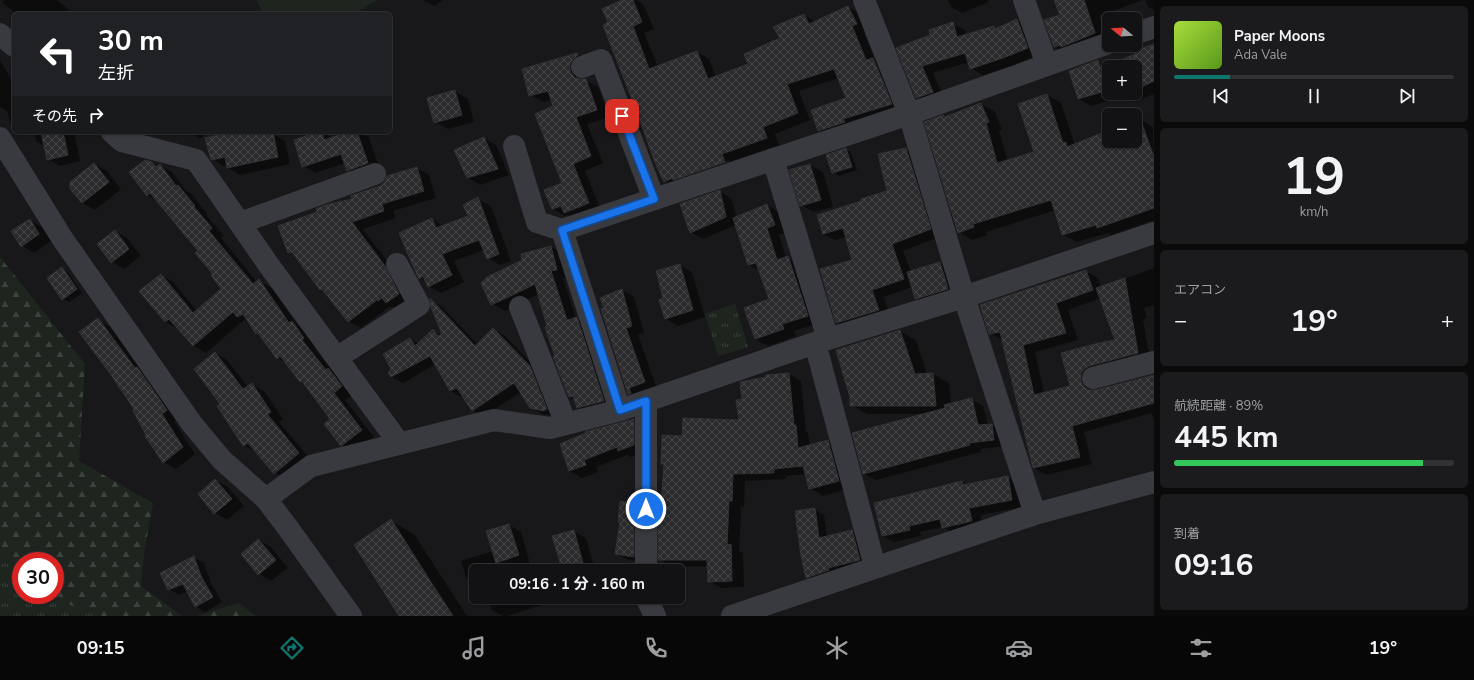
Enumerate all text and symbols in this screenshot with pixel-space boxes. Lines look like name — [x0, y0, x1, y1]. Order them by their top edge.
north arrow — [1102, 12, 1142, 52]
map controls — [1102, 12, 1142, 148]
text: 30 m — [98, 22, 164, 60]
text: Paper Moons — [1234, 26, 1325, 46]
icon: left — [32, 28, 84, 80]
text: Ada Vale — [1234, 46, 1287, 64]
button: + — [1102, 60, 1142, 100]
text: 左折 — [98, 61, 134, 85]
icon: previous — [1210, 85, 1232, 107]
icon: pause — [1303, 85, 1325, 107]
icon: next — [1396, 85, 1418, 107]
pin — [605, 99, 639, 133]
icon: right — [85, 104, 107, 126]
icon: arrive — [611, 105, 633, 127]
text: その先 — [32, 106, 77, 126]
button: − — [1102, 108, 1142, 148]
text: 19 — [1283, 141, 1345, 212]
text: km/h — [1300, 203, 1328, 221]
text: エアコン — [1174, 281, 1226, 299]
text: 19° — [1290, 301, 1338, 342]
text: − — [1174, 306, 1187, 336]
text: + — [1441, 306, 1454, 336]
text: 航続距離 · 89% — [1174, 397, 1263, 415]
text: 445 km — [1174, 417, 1279, 458]
position arrow — [625, 488, 667, 530]
text: 到着 — [1174, 525, 1200, 543]
text: 09:16 — [1174, 545, 1253, 586]
speed limit sign: 30 — [12, 552, 64, 604]
text: 09:16 · 1 分 · 160 m — [509, 574, 645, 594]
icon: directions — [278, 634, 306, 662]
icon: music — [460, 634, 488, 662]
icon: phone — [642, 634, 670, 662]
icon: climate — [823, 634, 851, 662]
icon: car — [1005, 634, 1033, 662]
icon: filters — [1187, 634, 1215, 662]
text: 09:15 — [77, 636, 125, 660]
text: 19° — [1369, 636, 1397, 660]

